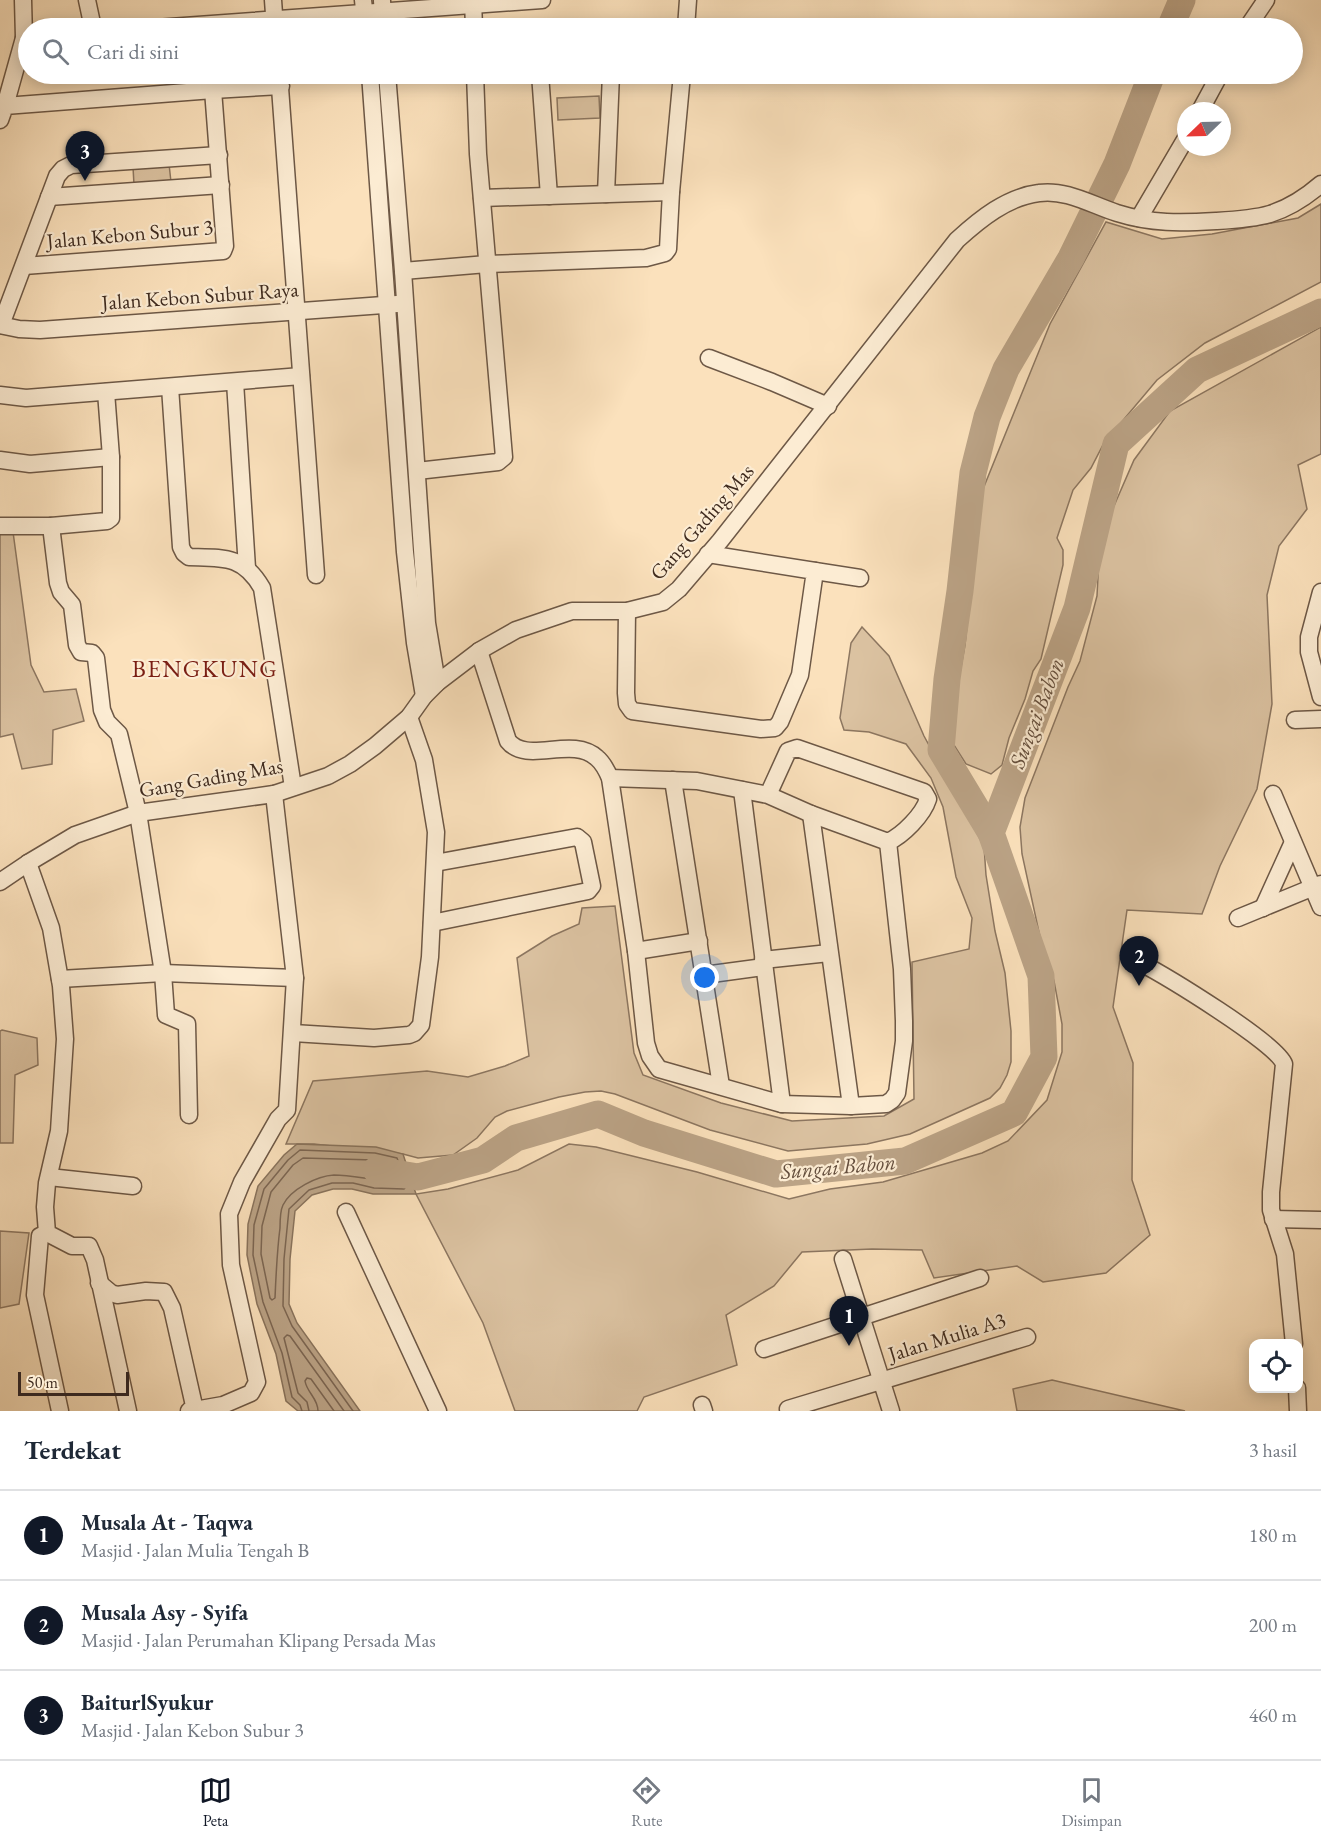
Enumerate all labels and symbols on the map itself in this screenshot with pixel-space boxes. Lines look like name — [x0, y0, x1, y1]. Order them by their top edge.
north arrow — [1177, 102, 1231, 156]
pin: 3 — [66, 132, 104, 181]
street label: Jalan Kebon Subur 3 — [43, 213, 214, 254]
street label: Jalan Kebon Subur Raya — [98, 275, 300, 316]
street label: Gang Gading Mas — [644, 458, 760, 585]
district label: BENGKUNG — [132, 653, 278, 684]
water label: Sungai Babon — [1002, 654, 1071, 773]
street label: Gang Gading Mas — [137, 752, 285, 803]
pin: 2 — [1120, 936, 1158, 986]
your location — [690, 963, 719, 992]
water label: Sungai Babon — [778, 1147, 897, 1186]
pin: 1 — [830, 1296, 868, 1346]
street label: Jalan Mulia A3 — [883, 1306, 1009, 1368]
scale bar — [18, 1369, 129, 1396]

